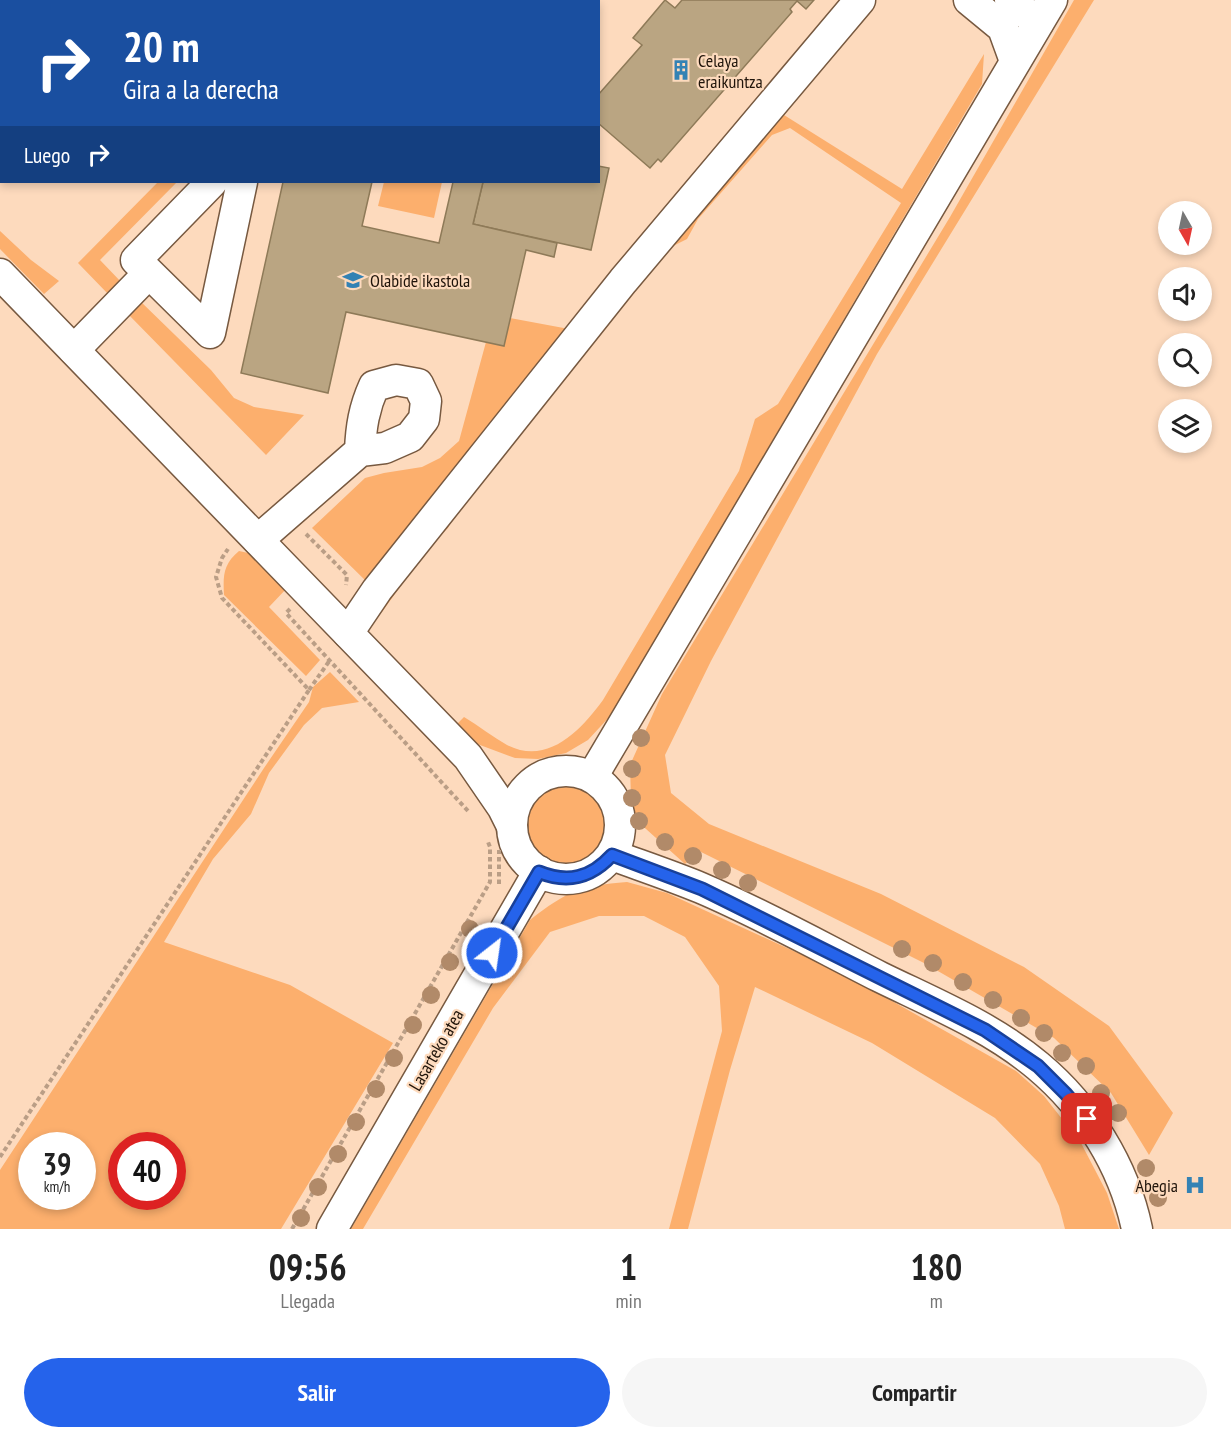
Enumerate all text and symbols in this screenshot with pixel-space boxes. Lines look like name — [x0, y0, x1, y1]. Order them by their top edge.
text: 20 m — [123, 19, 200, 74]
icon: right — [24, 24, 102, 102]
place label: Celaya eraikuntza — [698, 49, 763, 93]
building icon: Celaya eraikuntza — [669, 58, 693, 82]
text: Gira a la derecha — [123, 72, 279, 106]
icon: right — [82, 138, 115, 171]
text: Luego — [24, 141, 70, 169]
north arrow — [1158, 201, 1212, 255]
map controls — [1158, 201, 1212, 453]
button: sound — [1158, 267, 1212, 321]
school or university icon: Olabide ikastola — [341, 268, 365, 292]
place label: Olabide ikastola — [370, 269, 470, 292]
button: search — [1158, 333, 1212, 387]
button: layers — [1158, 399, 1212, 453]
position arrow — [460, 921, 524, 985]
street label: Lasarteko atea — [403, 1005, 469, 1095]
pin — [1061, 1093, 1112, 1144]
icon: arrive — [1070, 1102, 1103, 1135]
speed limit sign: 40 — [108, 1132, 186, 1210]
text: 39 — [43, 1144, 71, 1183]
hospital icon: Abegia — [1183, 1173, 1207, 1197]
place label: Abegia — [1136, 1174, 1178, 1197]
text: km/h — [44, 1177, 70, 1196]
text: 09:56 — [269, 1243, 347, 1290]
text: 1 — [620, 1243, 637, 1290]
text: 180 — [911, 1243, 962, 1290]
text: Llegada — [281, 1288, 335, 1314]
text: min — [616, 1288, 642, 1314]
text: m — [930, 1288, 943, 1314]
button: Salir — [24, 1358, 610, 1427]
button: Compartir — [622, 1358, 1207, 1427]

